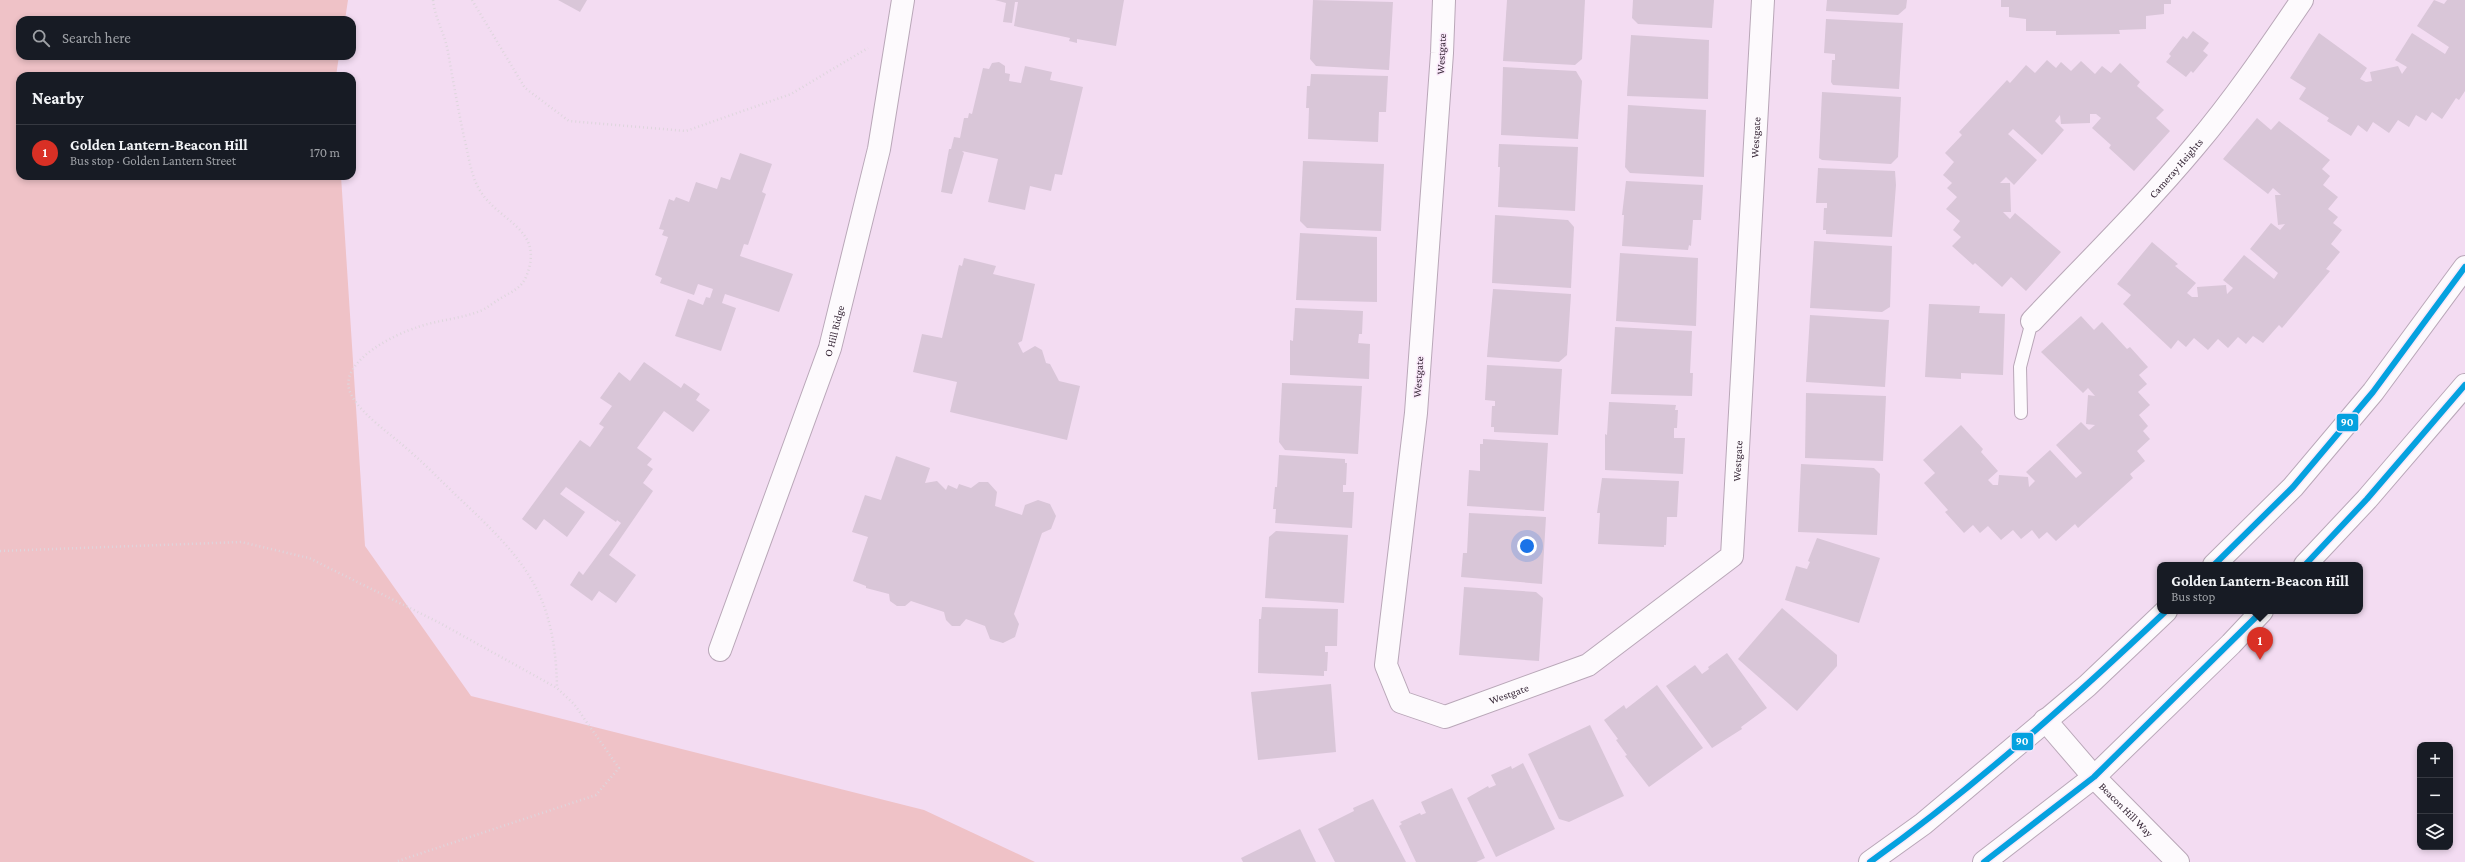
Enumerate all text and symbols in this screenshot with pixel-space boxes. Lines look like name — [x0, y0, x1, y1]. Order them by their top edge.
search box — [16, 16, 356, 60]
icon: search — [30, 27, 52, 49]
text: Search here — [62, 30, 131, 46]
street label: Westgate — [1434, 33, 1449, 75]
text: Nearby — [32, 89, 84, 108]
street label: Westgate — [1748, 117, 1763, 158]
street label: Cameray Heights — [2147, 136, 2205, 200]
text: Golden Lantern-Beacon Hill — [70, 137, 248, 153]
text: 1 — [43, 145, 47, 160]
text: 170 m — [310, 145, 340, 160]
text: Bus stop · Golden Lantern Street — [70, 153, 236, 168]
street label: O Hill Ridge — [821, 304, 846, 358]
street label: Westgate — [1411, 356, 1426, 398]
line badge: 90 — [2336, 413, 2359, 432]
text: 90 — [2341, 416, 2354, 428]
street label: Westgate — [1730, 440, 1745, 482]
your location — [1517, 536, 1537, 556]
popup — [2157, 562, 2363, 614]
text: Golden Lantern-Beacon Hill — [2171, 573, 2349, 589]
text: Bus stop — [2171, 589, 2215, 604]
pin: 1 — [2247, 627, 2273, 660]
street label: Westgate — [1487, 681, 1530, 706]
line badge: 90 — [2011, 732, 2034, 751]
text: 90 — [2016, 735, 2029, 747]
map controls — [2417, 742, 2453, 850]
button: + — [2417, 742, 2453, 778]
button: − — [2417, 778, 2453, 814]
street label: Beacon Hill Way — [2097, 780, 2156, 841]
button: layers — [2417, 814, 2453, 850]

